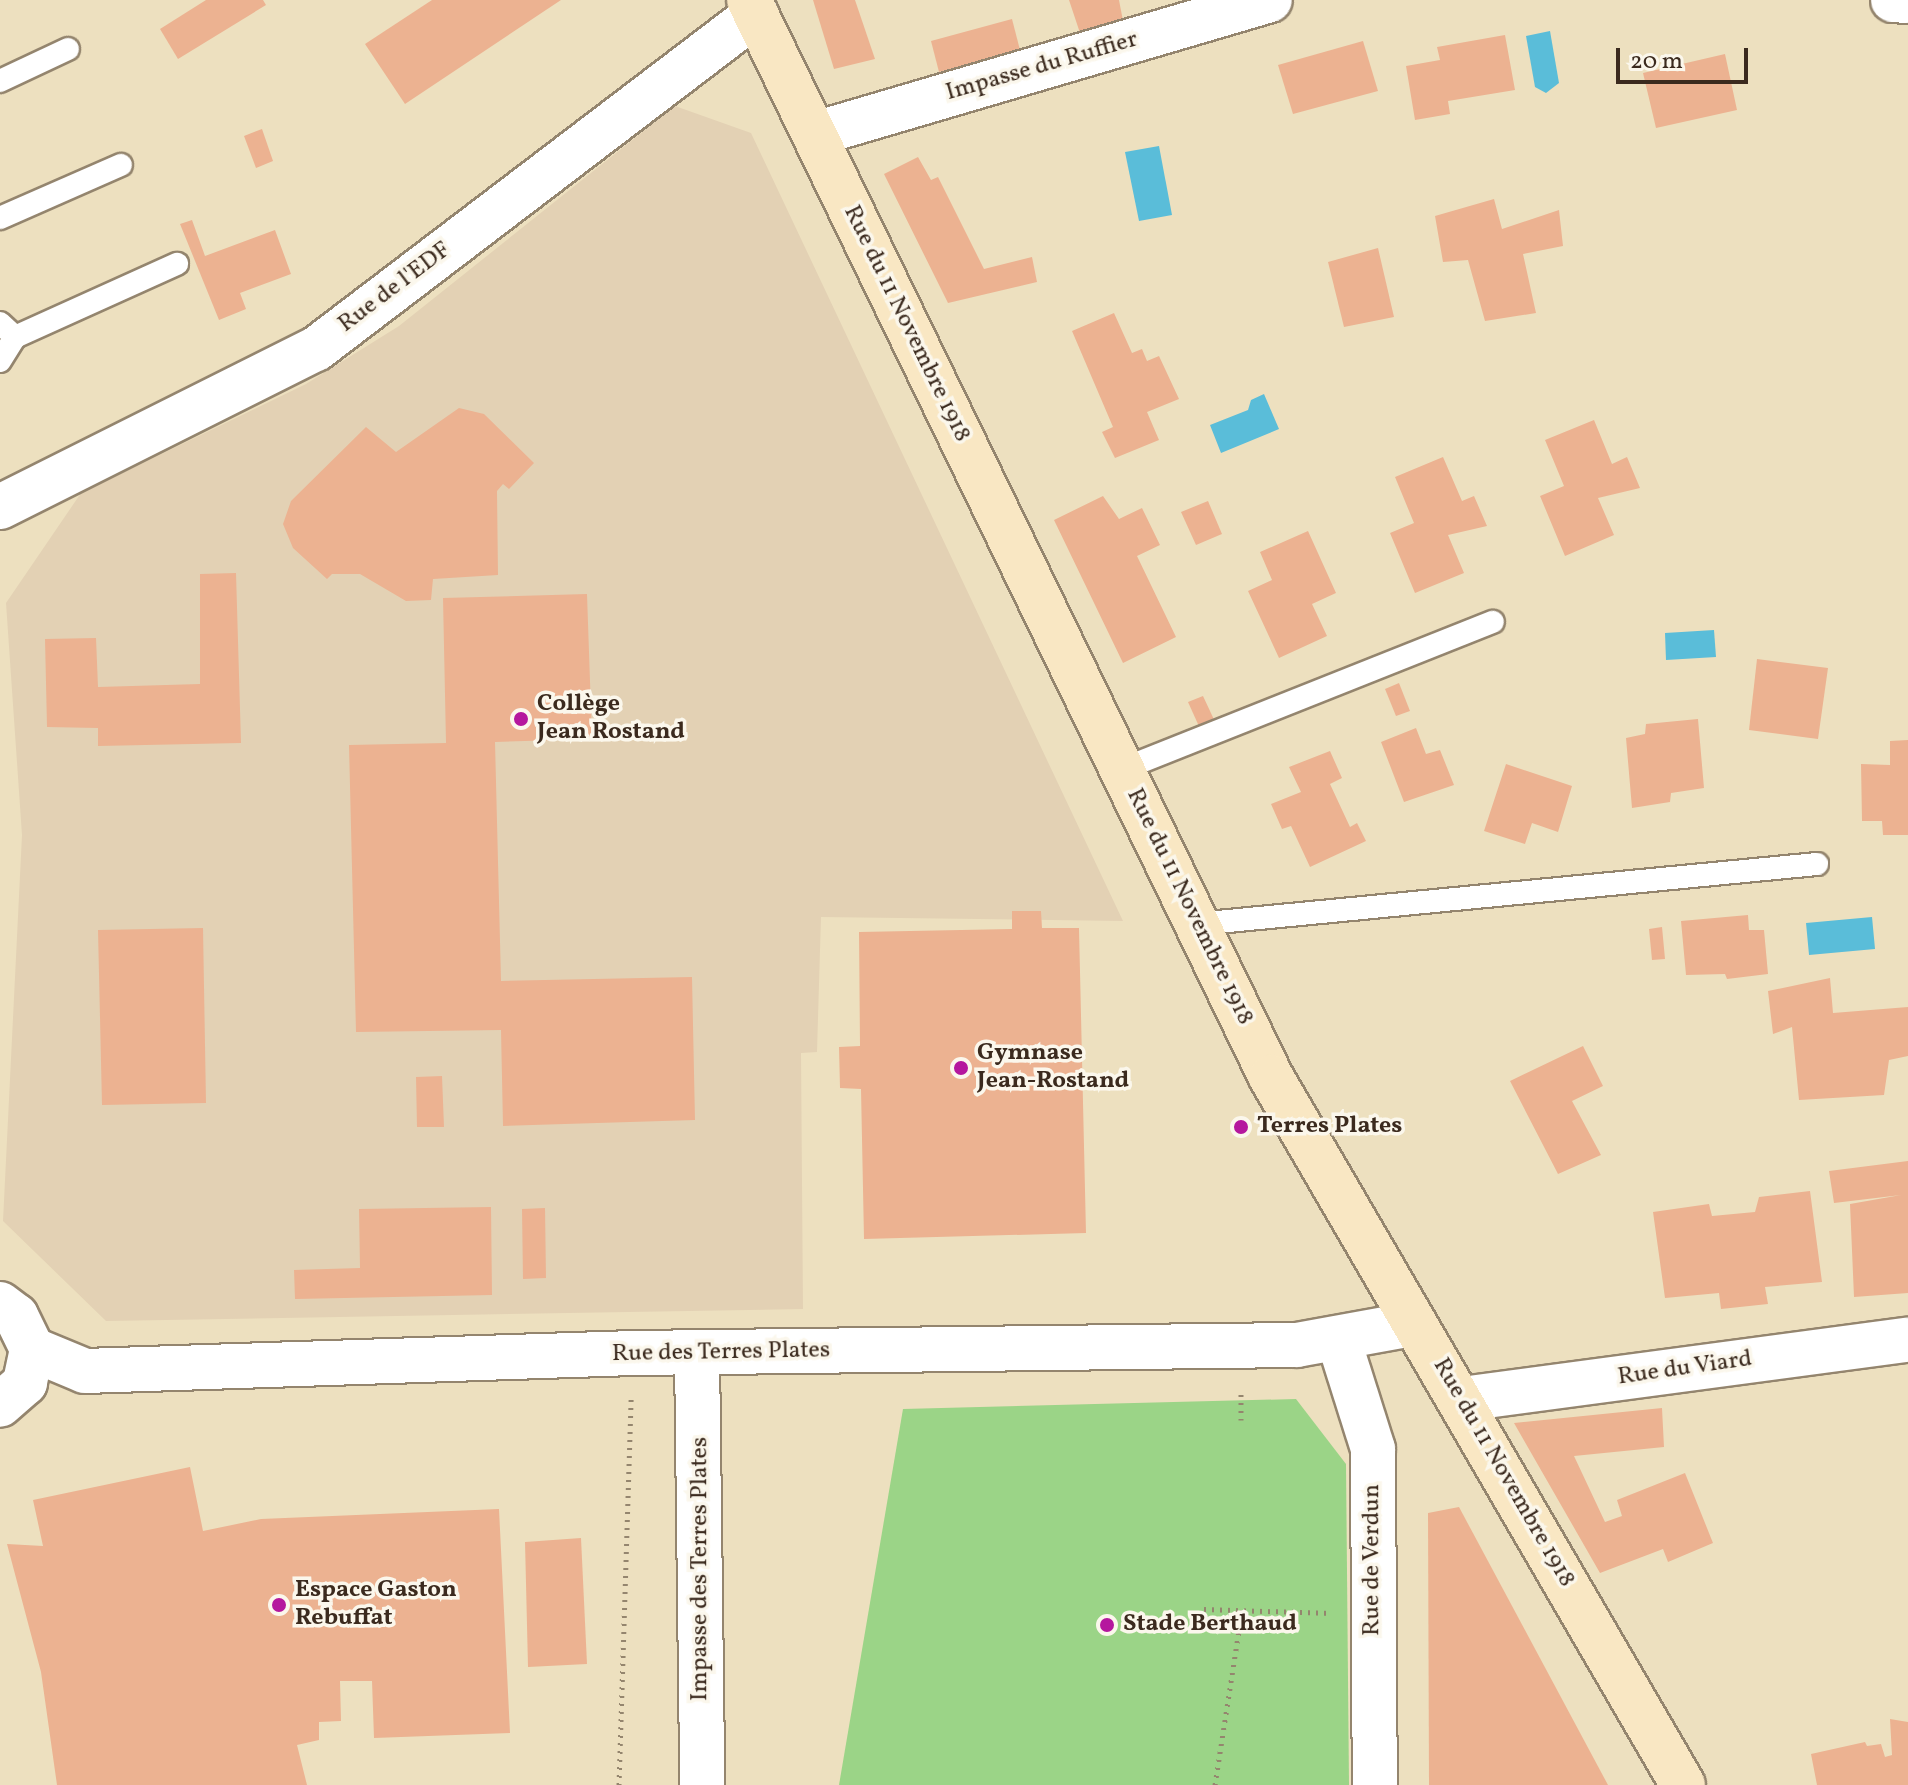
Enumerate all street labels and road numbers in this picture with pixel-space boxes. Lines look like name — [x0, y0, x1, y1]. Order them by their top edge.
street label: Impasse du Ruffier — [943, 26, 1141, 108]
street label: Rue du 11 Novembre 1918 — [836, 201, 976, 447]
street label: Rue de l'EDF — [333, 236, 457, 340]
street label: Rue du 11 Novembre 1918 — [1119, 784, 1259, 1030]
street label: Rue des Terres Plates — [611, 1337, 831, 1369]
street label: Rue du Viard — [1616, 1345, 1754, 1393]
street label: Rue du 11 Novembre 1918 — [1426, 1353, 1580, 1593]
street label: Impasse des Terres Plates — [687, 1437, 715, 1701]
street label: Rue de Verdun — [1359, 1484, 1387, 1636]

